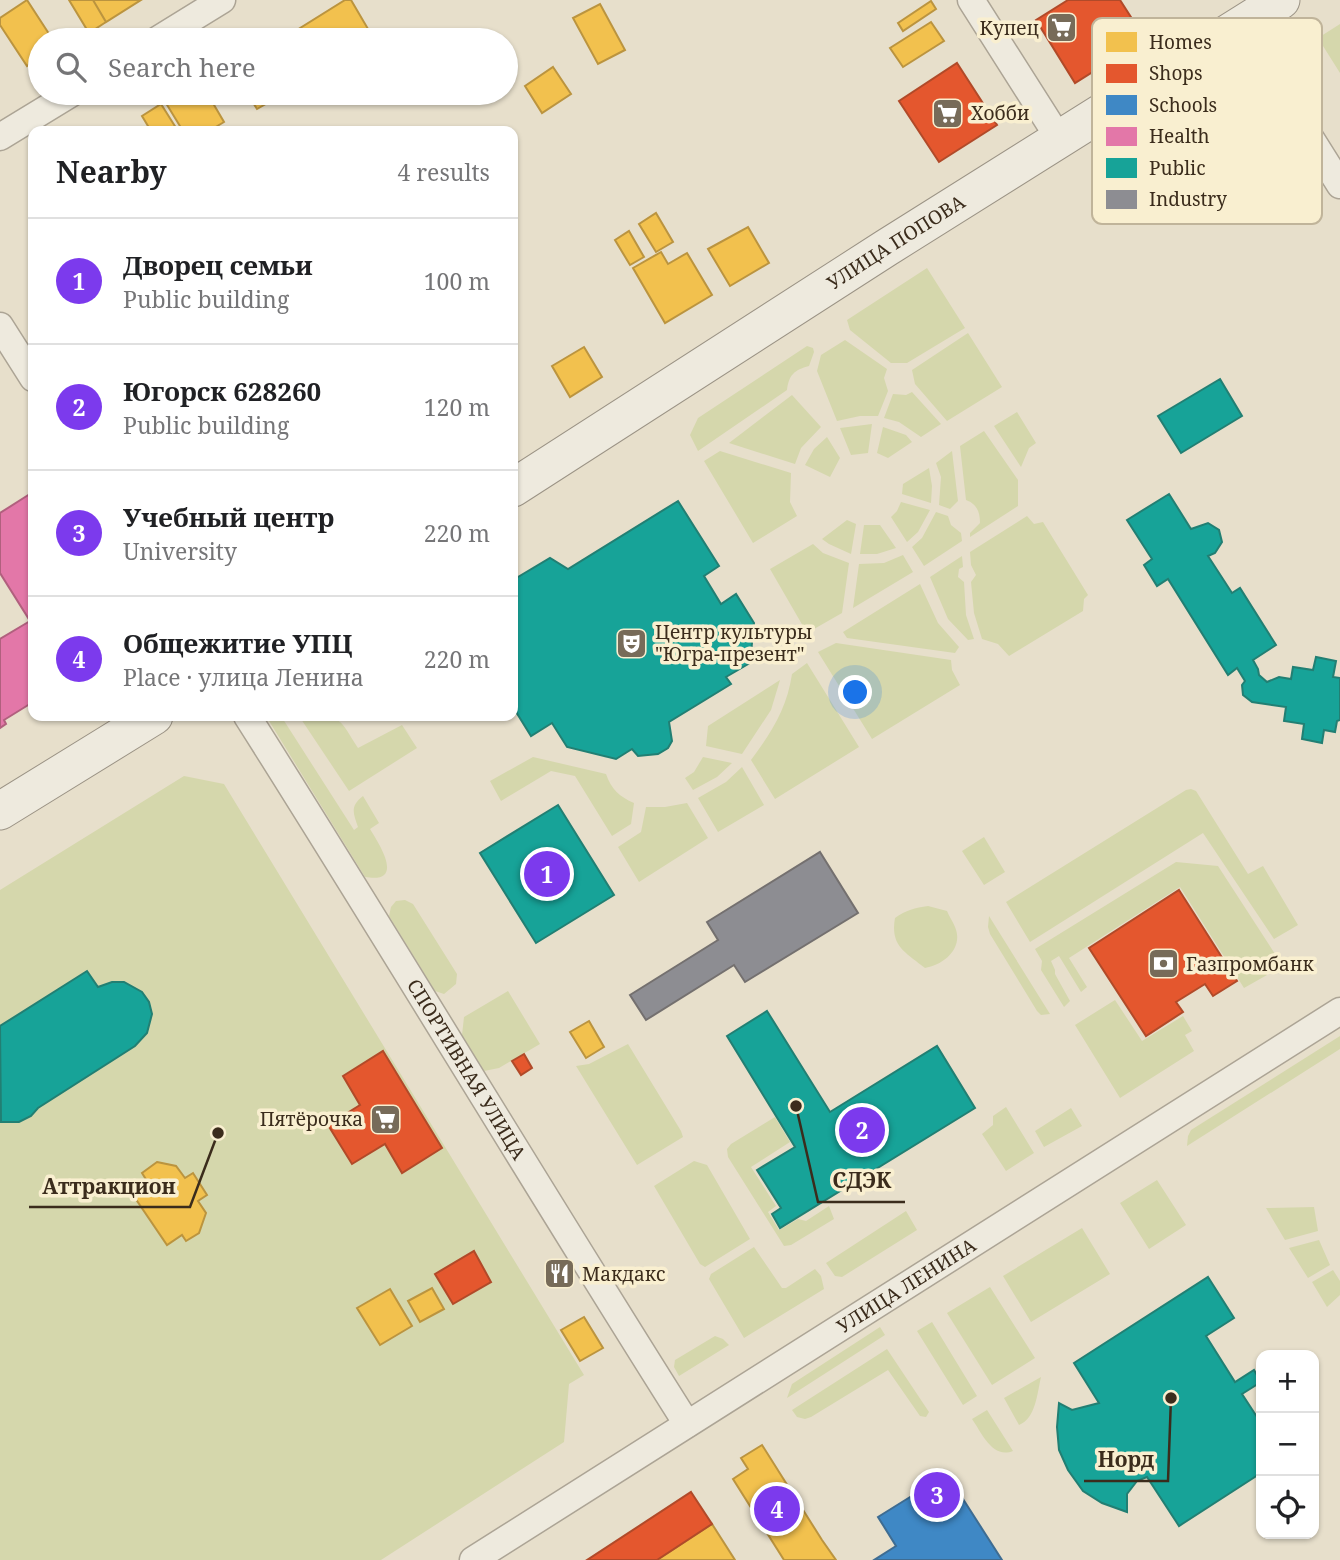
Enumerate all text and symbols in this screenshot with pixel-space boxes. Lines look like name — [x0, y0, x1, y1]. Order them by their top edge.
supermarket icon: Купец — [1045, 11, 1079, 45]
place label: Купец — [980, 15, 1039, 41]
legend — [1092, 18, 1322, 224]
search box — [28, 28, 518, 105]
text: Homes — [1149, 29, 1212, 55]
icon: search — [52, 48, 90, 86]
text: Search here — [108, 49, 256, 85]
text: Shops — [1149, 60, 1203, 86]
text: Schools — [1149, 92, 1217, 118]
supermarket icon: Хобби — [931, 96, 965, 130]
place label: Хобби — [971, 100, 1030, 126]
text: Health — [1149, 123, 1210, 149]
text: Nearby — [56, 151, 167, 192]
text: Public — [1149, 155, 1206, 181]
text: 4 results — [397, 156, 490, 188]
text: Industry — [1149, 186, 1227, 212]
street label: УЛИЦА ПОПОВА — [822, 188, 970, 296]
text: Дворец семьи — [123, 247, 313, 283]
text: 1 — [73, 265, 86, 297]
text: 100 m — [424, 265, 490, 297]
text: Public building — [123, 283, 289, 315]
text: Югорск 628260 — [123, 373, 321, 409]
text: 2 — [73, 391, 86, 423]
text: 120 m — [424, 391, 490, 423]
text: Public building — [123, 409, 289, 441]
text: Учебный центр — [123, 499, 334, 535]
text: 3 — [73, 517, 86, 549]
text: 220 m — [424, 517, 490, 549]
text: University — [123, 535, 237, 567]
place label: Центр культуры "Югра-презент" — [655, 619, 812, 667]
text: Общежитие УПЦ — [123, 625, 352, 661]
theatre icon: Центр культуры "Югра-презент" — [615, 626, 649, 660]
text: 4 — [73, 643, 86, 675]
text: 220 m — [424, 643, 490, 675]
text: Place · улица Ленина — [123, 661, 364, 693]
your location — [838, 675, 872, 709]
pin: 1 — [524, 848, 570, 900]
bank icon: Газпромбанк — [1146, 947, 1180, 981]
place label: Газпромбанк — [1186, 951, 1314, 977]
street label: СПОРТИВНАЯ УЛИЦА — [401, 974, 532, 1165]
supermarket icon: Пятёрочка — [369, 1102, 403, 1136]
pin: 2 — [839, 1104, 885, 1156]
place label: Пятёрочка — [260, 1106, 363, 1132]
callout: СДЭК — [818, 1160, 905, 1202]
callout: Аттракцион — [29, 1165, 190, 1207]
text: СДЭК — [833, 1166, 892, 1194]
text: Аттракцион — [42, 1172, 176, 1200]
street label: УЛИЦА ЛЕНИНА — [832, 1231, 981, 1339]
restaurant icon: Макдакс — [542, 1257, 576, 1291]
place label: Макдакс — [582, 1261, 665, 1287]
map controls — [1256, 1350, 1319, 1539]
button: + — [1256, 1350, 1319, 1413]
button: − — [1256, 1413, 1319, 1476]
callout: Норд — [1084, 1439, 1168, 1481]
text: Норд — [1098, 1445, 1154, 1473]
pin: 3 — [914, 1469, 960, 1521]
button: locate — [1256, 1476, 1319, 1539]
pin: 4 — [754, 1483, 800, 1535]

